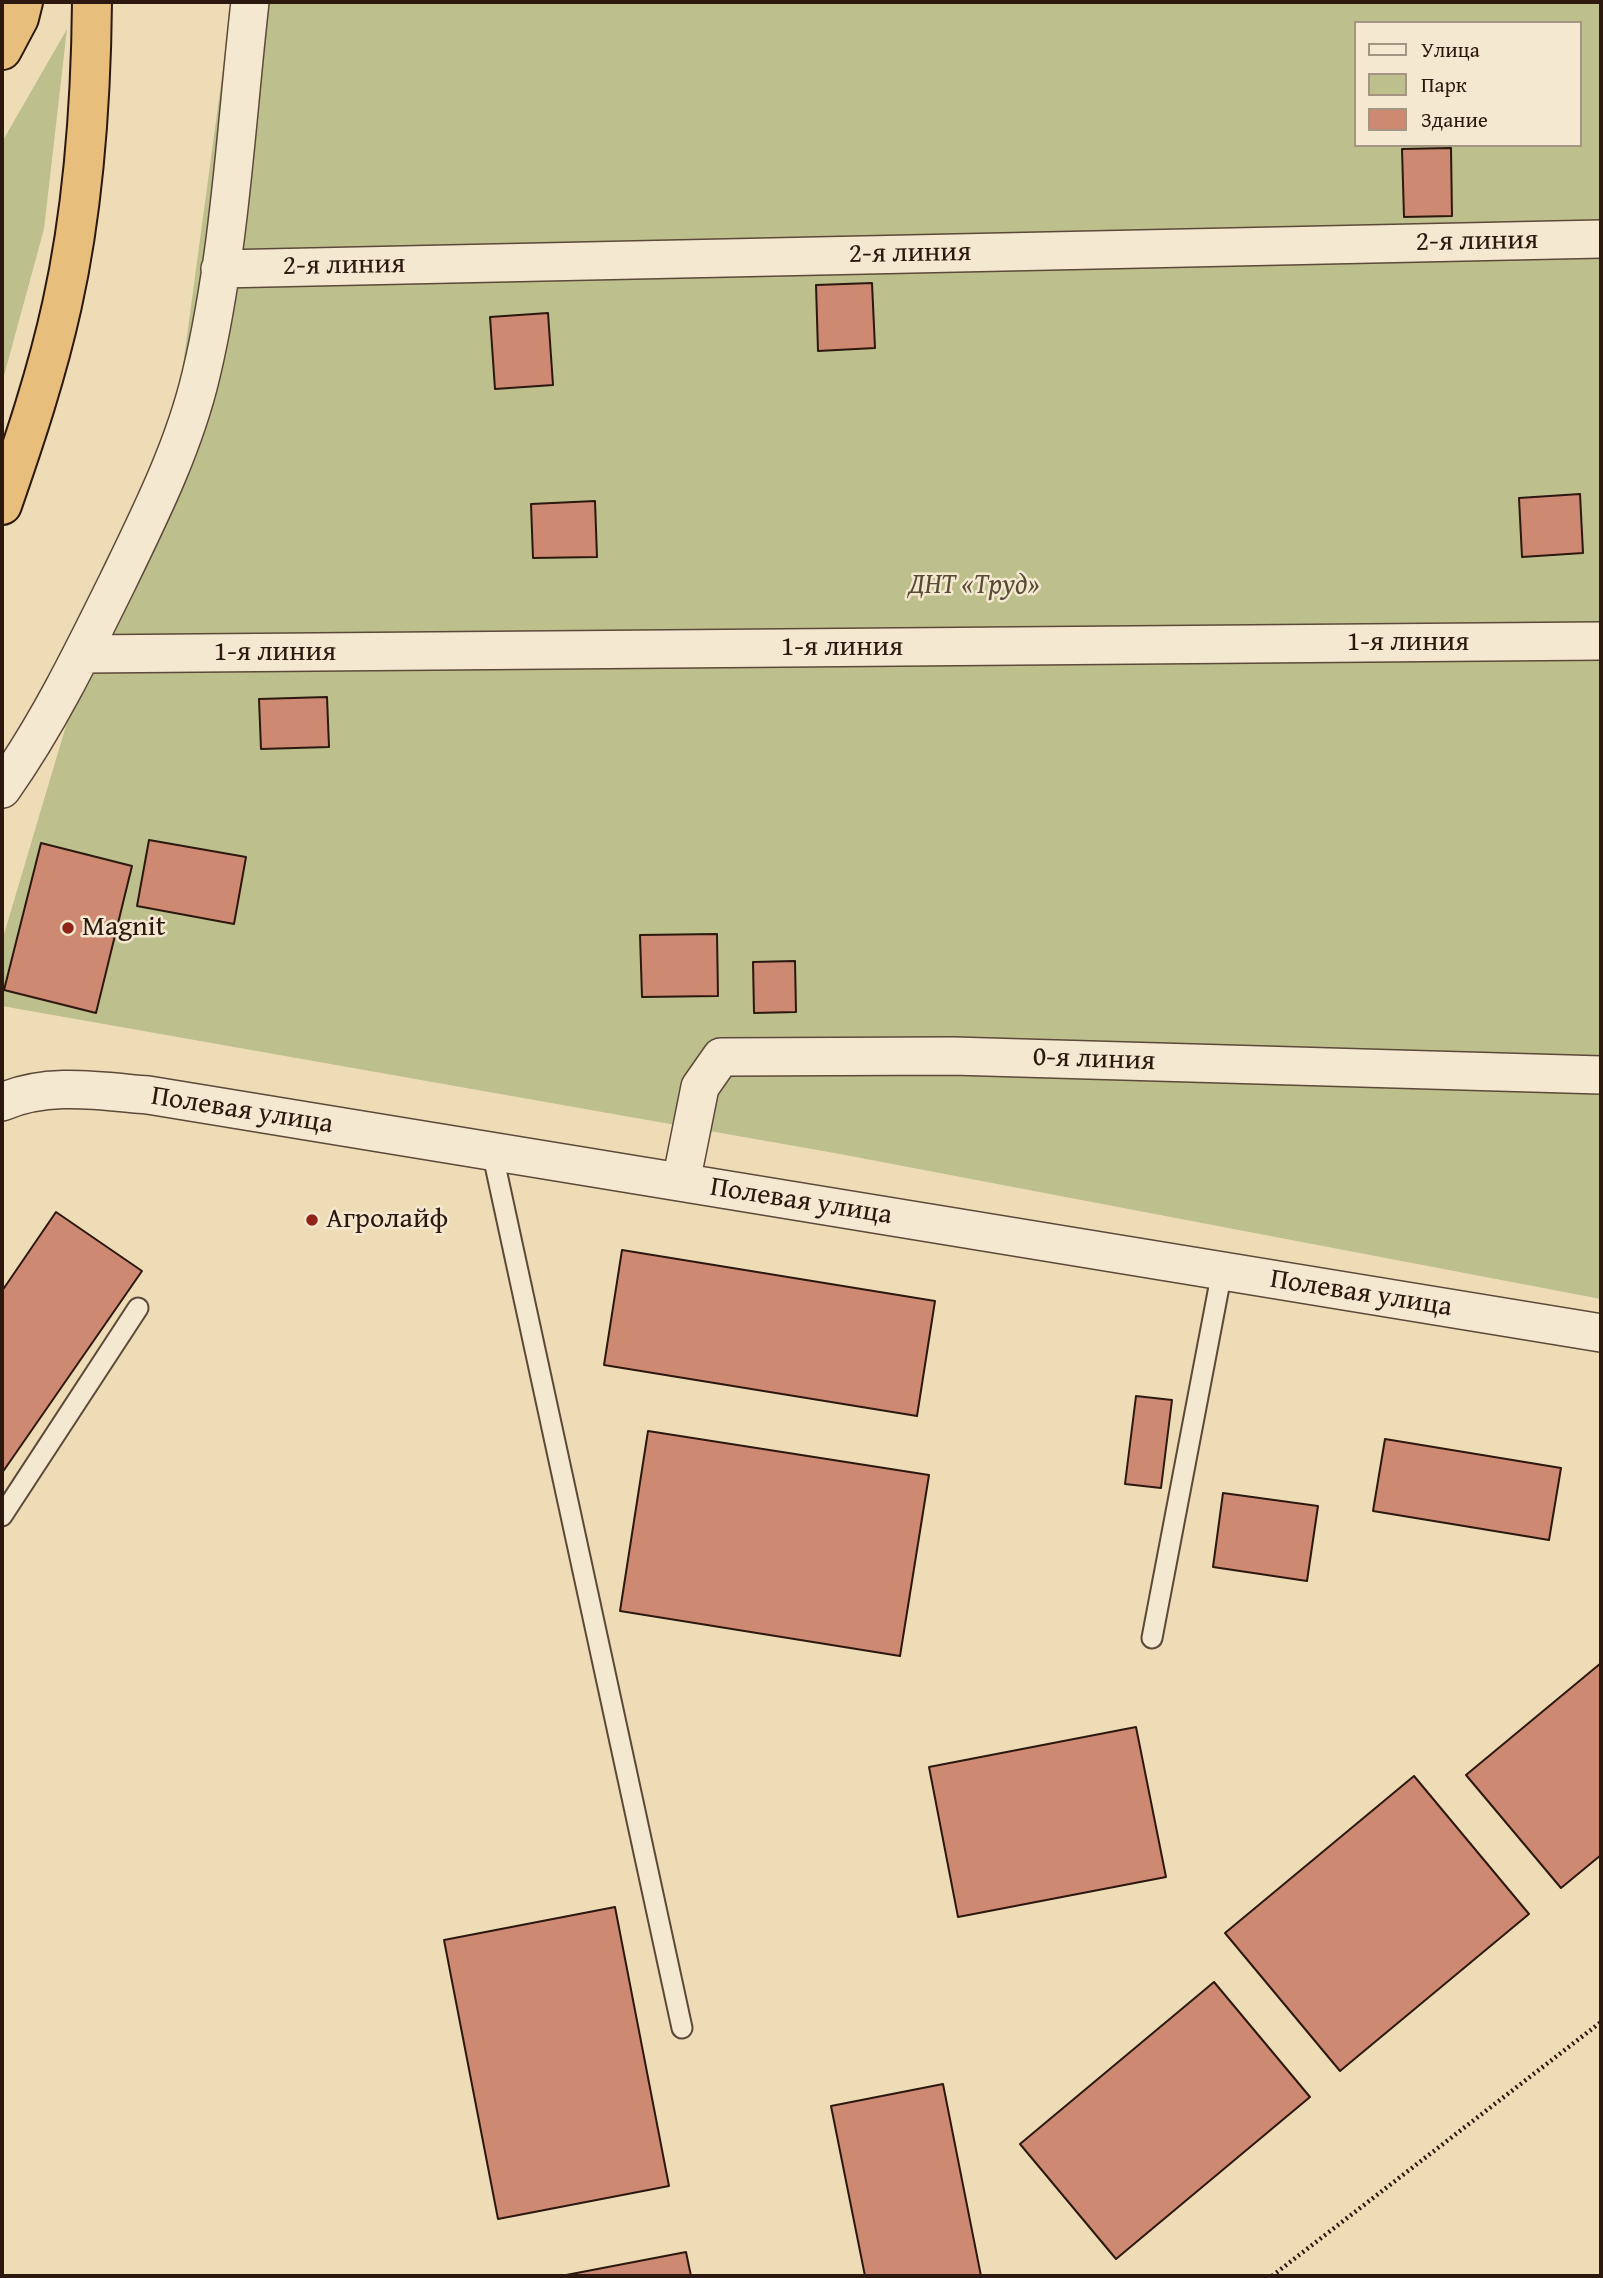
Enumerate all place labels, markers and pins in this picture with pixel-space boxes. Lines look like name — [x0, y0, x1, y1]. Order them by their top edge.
place label: Magnit — [82, 911, 166, 945]
marker: Magnit — [60, 920, 76, 936]
place label: Агролайф — [326, 1203, 448, 1237]
marker: Агролайф — [304, 1212, 320, 1228]

